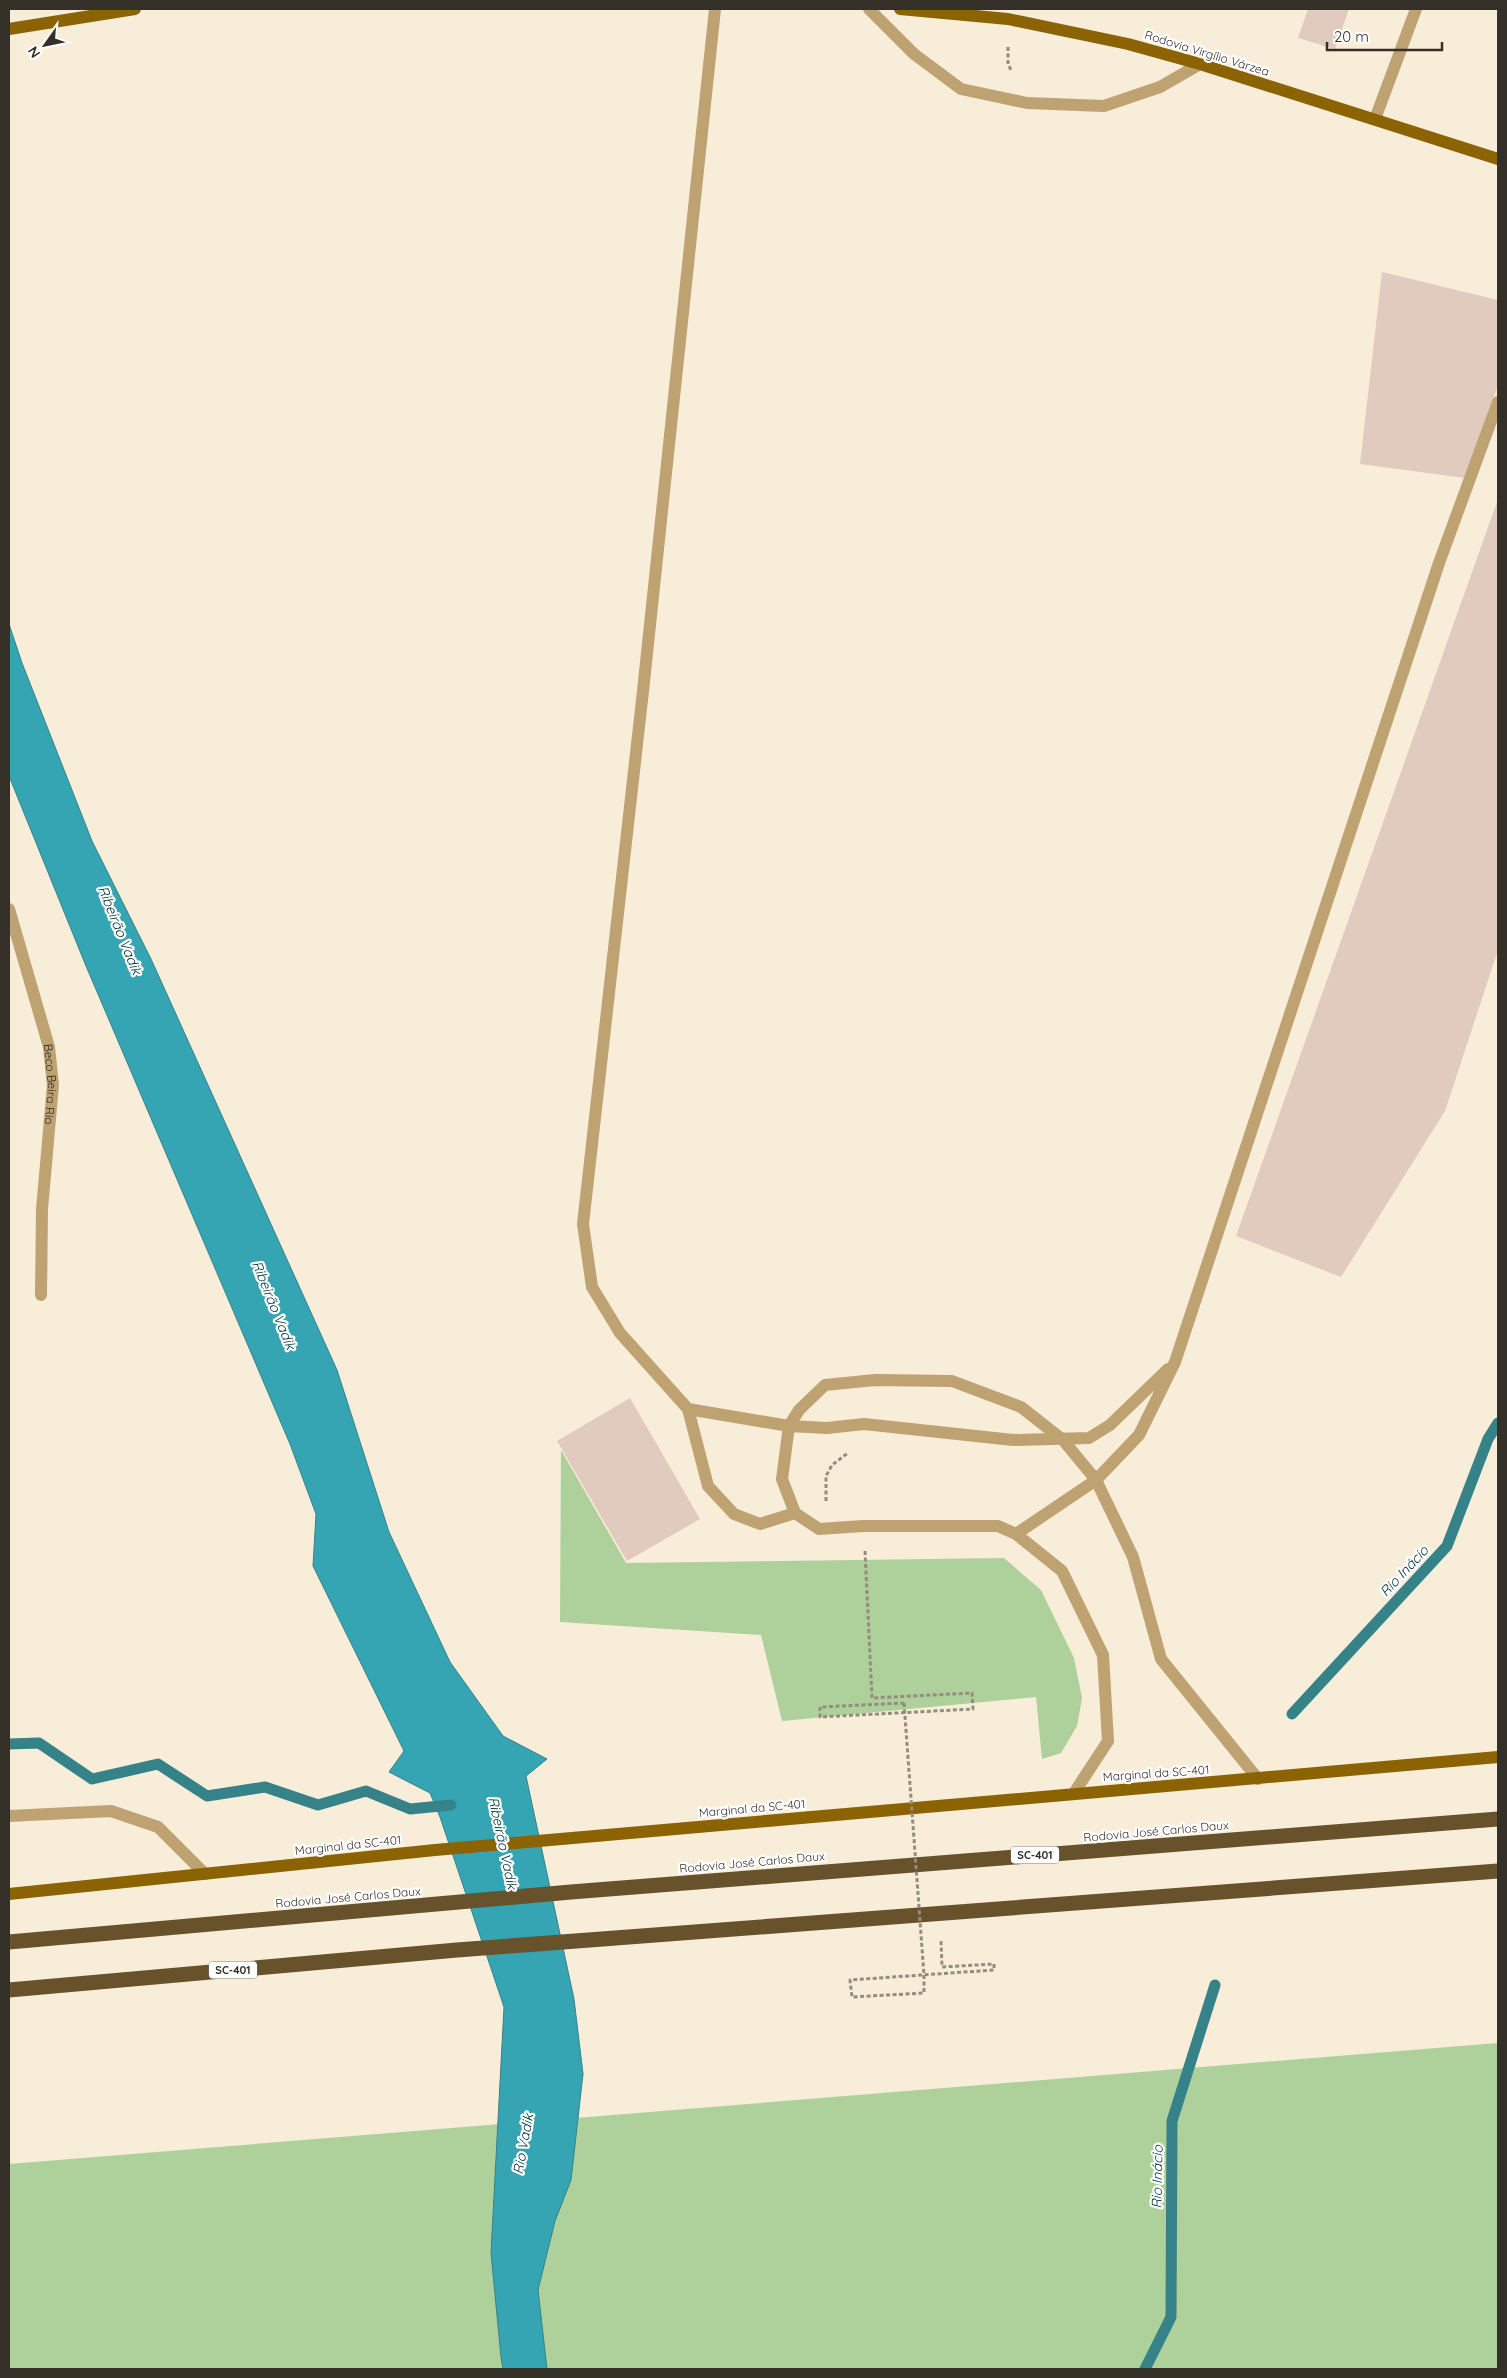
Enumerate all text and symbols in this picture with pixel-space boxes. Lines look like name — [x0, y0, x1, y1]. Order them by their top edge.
north arrow — [20, 20, 70, 70]
scale bar — [1327, 20, 1442, 52]
street label: Rodovia Virgílio Várzea — [1143, 27, 1271, 79]
text: 20 m — [1334, 27, 1369, 46]
text: N — [24, 43, 44, 61]
water label: Ribeirão Vadik — [94, 883, 147, 978]
street label: Beco Beira Rio — [41, 1043, 61, 1125]
water label: Ribeirão Vadik — [248, 1258, 301, 1353]
water label: Rio Inácio — [1376, 1541, 1433, 1600]
street label: Marginal da SC-401 — [1102, 1762, 1210, 1784]
water label: Ribeirão Vadik — [484, 1795, 522, 1892]
street label: Marginal da SC-401 — [698, 1796, 806, 1820]
street label: Rodovia José Carlos Daux — [1083, 1817, 1230, 1845]
street label: Marginal da SC-401 — [294, 1832, 402, 1858]
road number: SC-401 — [1011, 1846, 1059, 1864]
street label: Rodovia José Carlos Daux — [679, 1848, 826, 1876]
street label: Rodovia José Carlos Daux — [275, 1883, 422, 1911]
road number: SC-401 — [209, 1962, 257, 1978]
water label: Rio Vadik — [509, 2111, 537, 2176]
water label: Rio Inácio — [1147, 2145, 1167, 2209]

